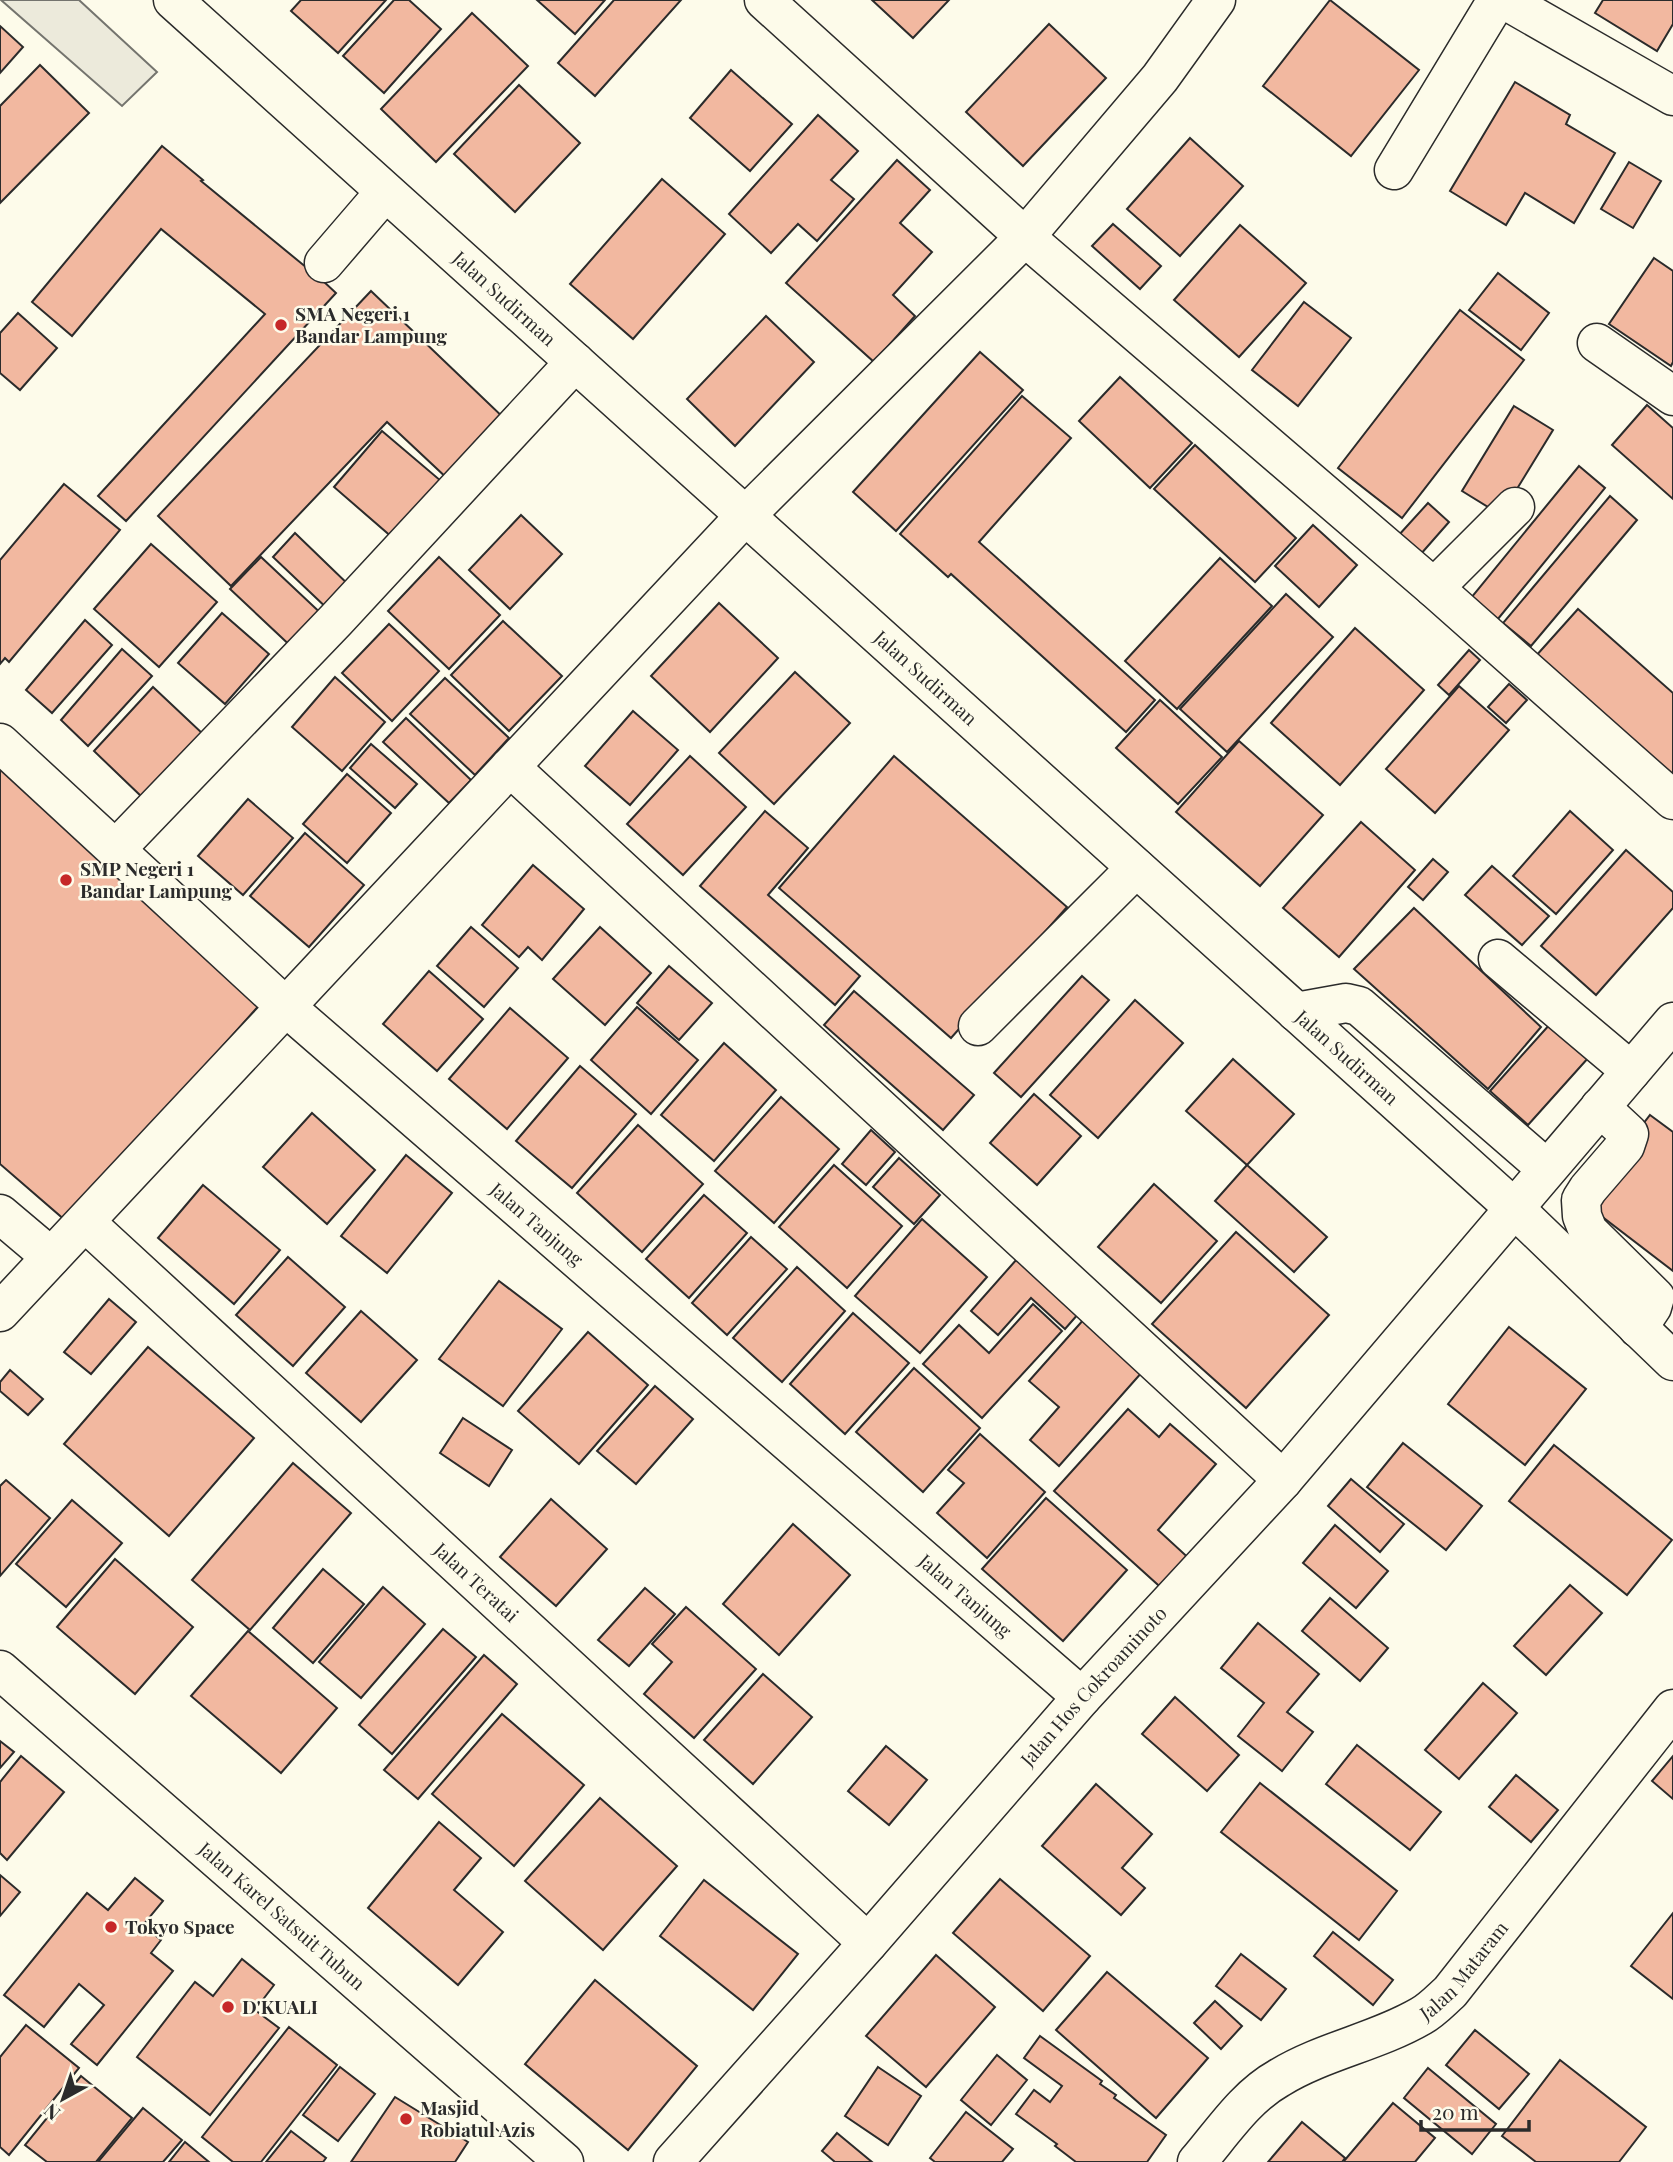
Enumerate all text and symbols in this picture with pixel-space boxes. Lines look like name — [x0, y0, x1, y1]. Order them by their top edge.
street label: Jalan Sudirman — [447, 244, 563, 351]
place label: SMA Negeri 1 Bandar Lampung — [295, 300, 447, 348]
marker: SMA Negeri 1 Bandar Lampung — [273, 317, 289, 333]
street label: Jalan Sudirman — [868, 623, 984, 731]
place label: SMP Negeri 1 Bandar Lampung — [80, 855, 232, 903]
marker: SMP Negeri 1 Bandar Lampung — [58, 872, 74, 888]
street label: Jalan Sudirman — [1290, 1003, 1405, 1110]
street label: Jalan Tanjung — [484, 1175, 589, 1271]
street label: Jalan Teratai — [428, 1535, 525, 1627]
street label: Jalan Tanjung — [913, 1547, 1018, 1643]
street label: Jalan Hos Cokroaminoto — [1013, 1600, 1172, 1772]
street label: Jalan Karel Satsuit Tubun — [193, 1835, 372, 1995]
place label: Tokyo Space — [125, 1913, 235, 1939]
street label: Jalan Mataram — [1414, 1915, 1513, 2026]
marker: Tokyo Space — [103, 1919, 119, 1935]
place label: D'KUALI — [242, 1993, 318, 2019]
marker: D'KUALI — [220, 1999, 236, 2015]
north arrow — [28, 2064, 98, 2134]
scale bar — [1421, 2088, 1530, 2132]
place label: Masjid Robiatul Azis — [420, 2094, 535, 2142]
text: 20 m — [1432, 2097, 1479, 2125]
text: N — [38, 2098, 65, 2127]
marker: Masjid Robiatul Azis — [398, 2111, 414, 2127]

